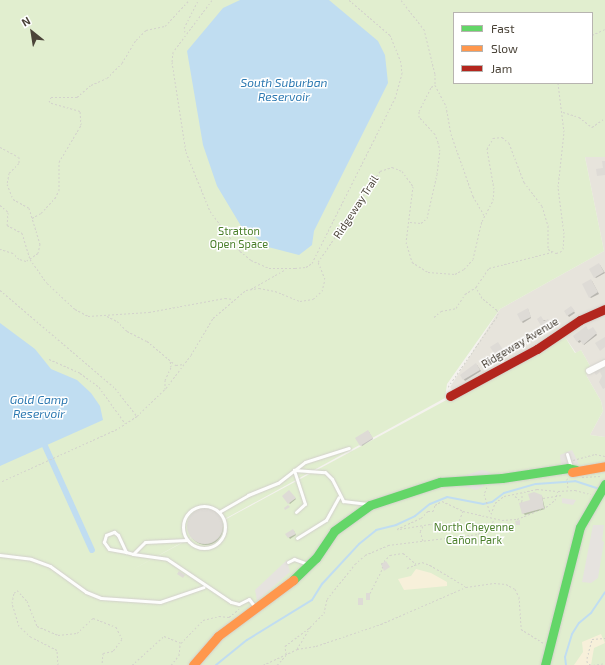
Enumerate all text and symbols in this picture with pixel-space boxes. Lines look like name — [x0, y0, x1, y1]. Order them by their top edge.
north arrow — [12, 12, 52, 52]
legend — [453, 12, 593, 84]
text: N — [19, 14, 32, 29]
text: Fast — [491, 21, 514, 35]
text: Slow — [491, 41, 518, 55]
text: Jam — [491, 61, 512, 75]
water label: South Suburban Reservoir — [240, 76, 328, 104]
street label: Ridgeway Trail — [331, 173, 381, 241]
park label: Stratton Open Space — [210, 225, 268, 251]
street label: Ridgeway Avenue — [479, 315, 561, 371]
water label: Gold Camp Reservoir — [10, 393, 68, 421]
park label: North Cheyenne Cañon Park — [434, 521, 514, 547]

